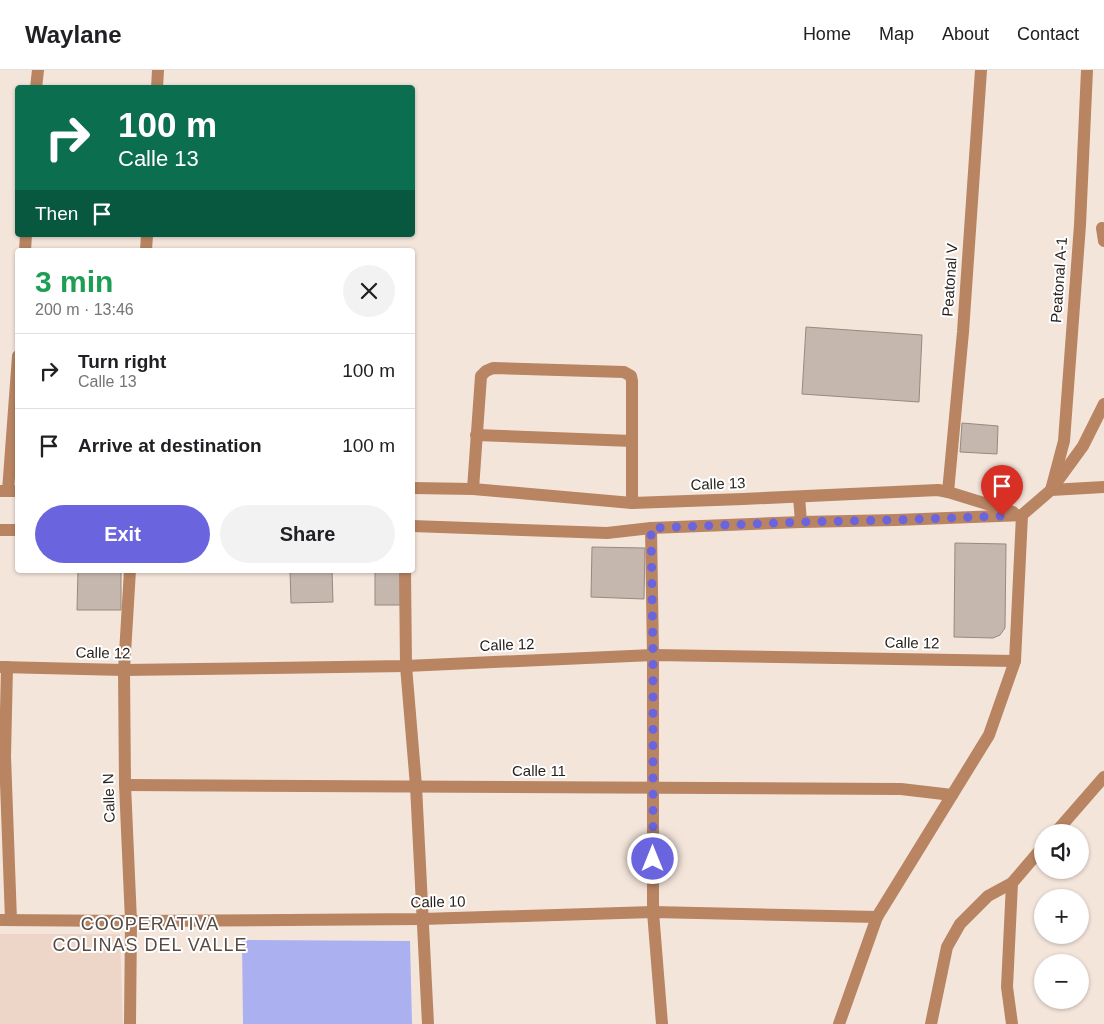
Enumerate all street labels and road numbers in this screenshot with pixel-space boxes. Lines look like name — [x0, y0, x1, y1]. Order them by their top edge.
street label: Peatonal A-1 — [1047, 237, 1070, 323]
street label: Peatonal V — [938, 243, 961, 317]
street label: Calle 13 — [690, 474, 746, 493]
street label: Calle 12 — [884, 634, 940, 651]
street label: Calle 12 — [479, 635, 535, 654]
street label: Calle 12 — [75, 644, 131, 661]
street label: Calle 11 — [512, 762, 566, 779]
street label: Calle N — [99, 773, 118, 823]
street label: Calle 10 — [410, 893, 466, 910]

